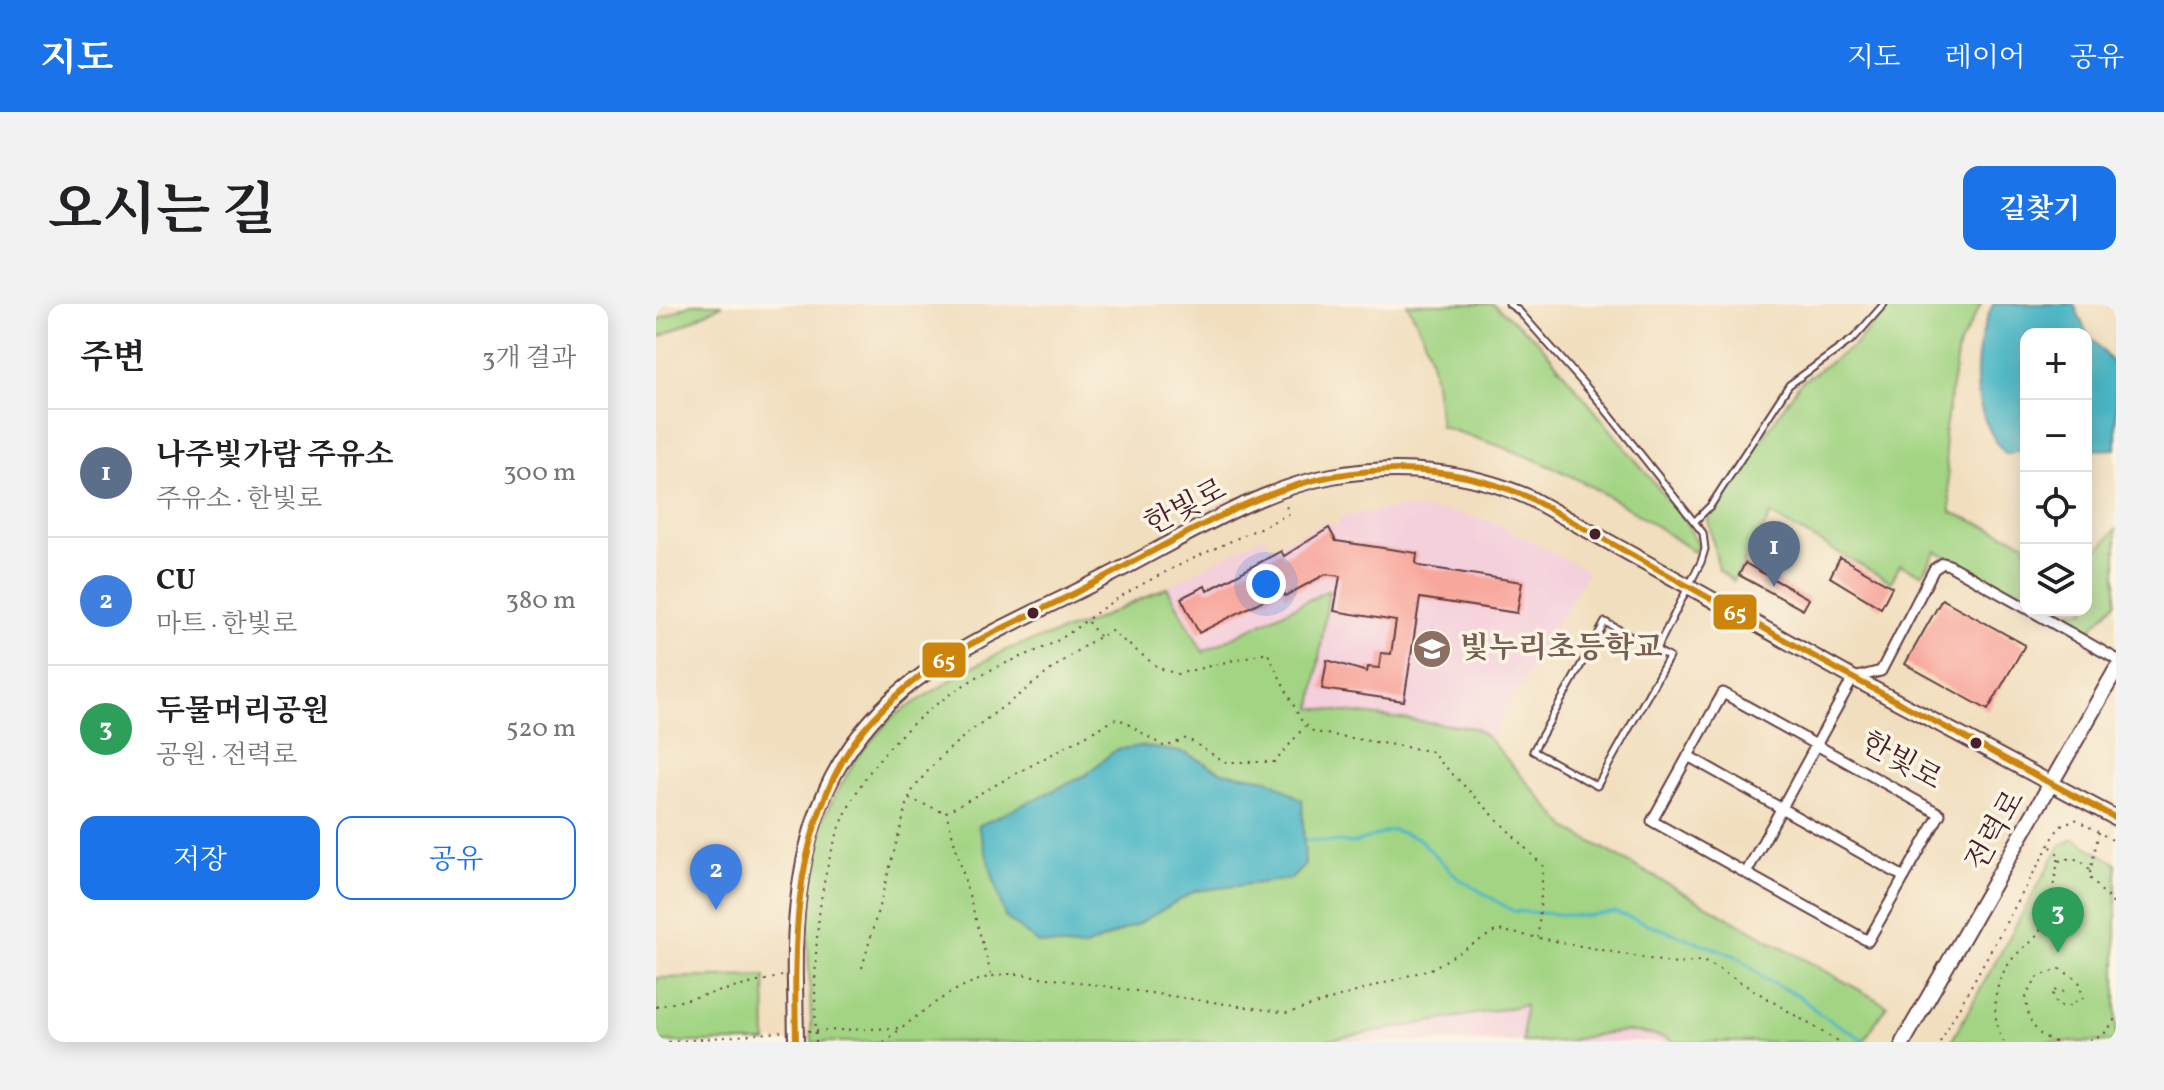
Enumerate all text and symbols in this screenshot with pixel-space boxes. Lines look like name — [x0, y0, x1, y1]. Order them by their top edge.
text: 지도 — [40, 34, 113, 87]
text: 지도 — [1847, 39, 1901, 78]
text: 레이어 — [1945, 39, 2026, 78]
text: 공유 — [2070, 39, 2124, 78]
button: 길찾기 — [1963, 166, 2116, 250]
text: 오시는 길 — [48, 175, 276, 253]
map controls — [2020, 328, 2092, 616]
button: + — [2020, 328, 2092, 400]
text: 주변 — [80, 336, 146, 383]
text: 3개 결과 — [482, 341, 576, 377]
button: − — [2020, 400, 2092, 472]
text: 나주빛가람 주유소 — [156, 435, 394, 477]
text: 1 — [101, 455, 111, 491]
text: 300 m — [503, 455, 576, 491]
street label: 한빛로 — [1138, 470, 1234, 546]
button: locate — [2020, 472, 2092, 544]
text: 주유소 · 한빛로 — [156, 482, 322, 518]
pin: 1 — [1748, 521, 1800, 587]
unlabelled marker — [1587, 526, 1603, 542]
button: layers — [2020, 544, 2092, 616]
text: CU — [156, 560, 196, 602]
your location — [1246, 564, 1286, 604]
text: 2 — [99, 583, 113, 619]
text: 380 m — [506, 583, 576, 619]
line badge: 65 — [1712, 593, 1758, 631]
text: 65 — [1724, 599, 1746, 630]
unlabelled marker — [1025, 605, 1041, 621]
text: 마트 · 한빛로 — [156, 607, 297, 643]
school or university icon: 빛누리초등학교 — [1411, 628, 1453, 670]
place label: 빛누리초등학교 — [1460, 628, 1663, 670]
line badge: 65 — [921, 641, 967, 679]
text: 65 — [933, 647, 955, 678]
text: 두물머리공원 — [156, 691, 330, 733]
text: 3 — [99, 711, 113, 747]
text: 520 m — [506, 711, 576, 747]
street label: 한빛로 — [1853, 723, 1949, 801]
unlabelled marker — [1968, 735, 1984, 751]
text: 공원 · 전력로 — [156, 738, 297, 774]
street label: 전력로 — [1956, 783, 2036, 879]
button: 저장 — [80, 816, 320, 900]
button: 공유 — [336, 816, 576, 900]
pin: 2 — [690, 844, 742, 910]
pin: 3 — [2032, 887, 2084, 953]

